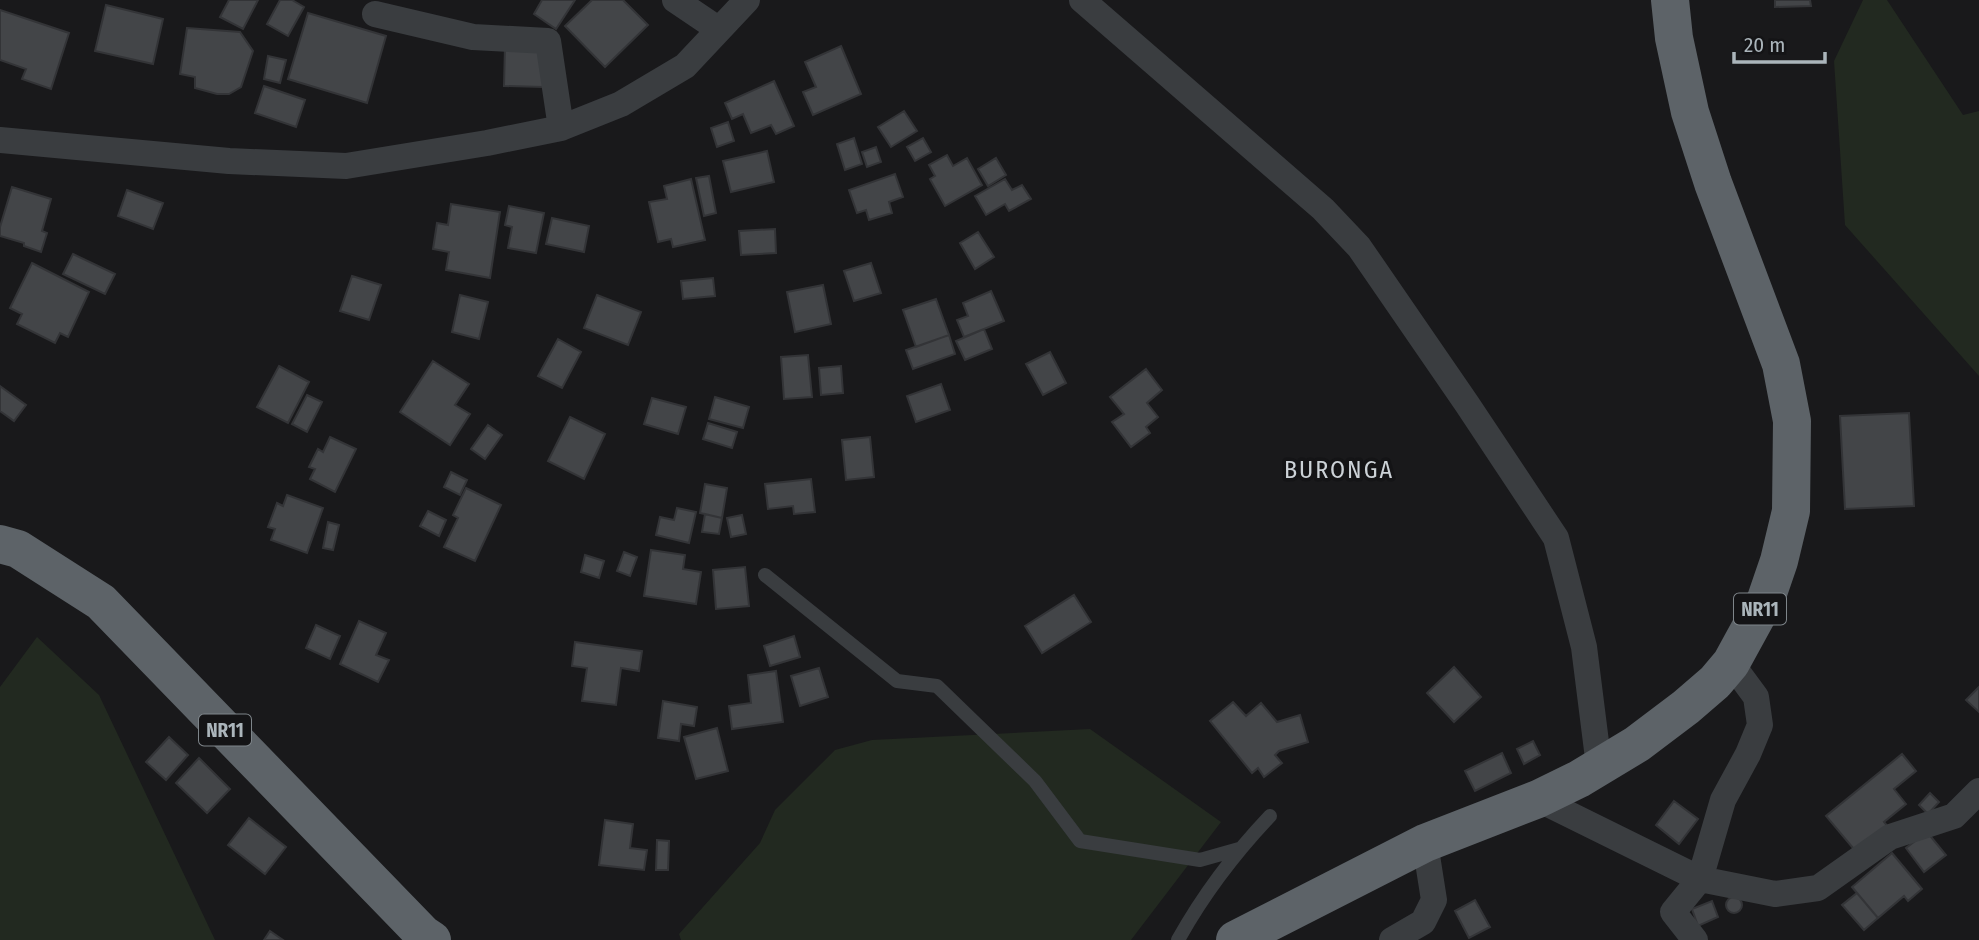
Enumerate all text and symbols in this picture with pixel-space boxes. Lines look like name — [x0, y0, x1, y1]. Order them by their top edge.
scale bar — [1734, 21, 1825, 65]
text: 20 m — [1744, 32, 1785, 58]
district label: BURONGA — [1284, 456, 1394, 484]
road number: NR11 — [1734, 594, 1786, 624]
road number: NR11 — [199, 715, 251, 746]

